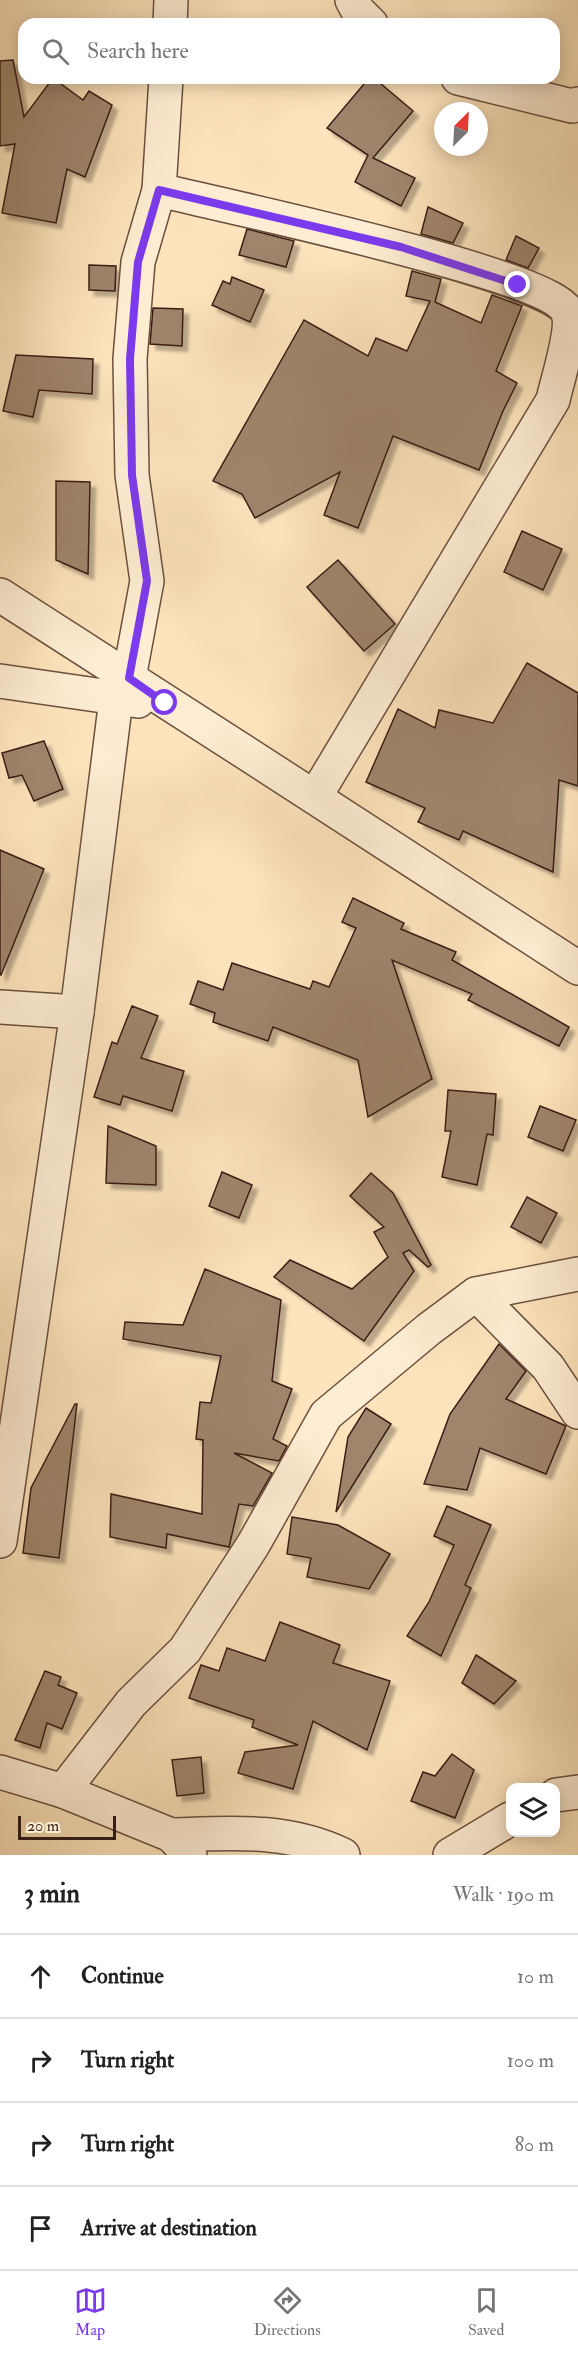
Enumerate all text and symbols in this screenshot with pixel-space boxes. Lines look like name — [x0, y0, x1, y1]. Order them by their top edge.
search box — [18, 18, 560, 84]
icon: search — [39, 35, 72, 68]
text: Search here — [87, 37, 189, 65]
north arrow — [434, 102, 488, 156]
route end — [504, 271, 530, 297]
route start — [151, 689, 177, 715]
map controls — [506, 1783, 560, 1837]
button: layers — [506, 1783, 560, 1837]
scale bar — [18, 1813, 116, 1840]
text: 20 m — [27, 1816, 59, 1836]
text: 3 min — [24, 1878, 80, 1910]
text: Walk · 190 m — [453, 1882, 554, 1907]
icon: ahead — [24, 1960, 57, 1993]
text: Continue — [81, 1962, 164, 1990]
text: 10 m — [517, 1964, 554, 1989]
icon: right — [24, 2044, 57, 2077]
text: Turn right — [81, 2046, 174, 2074]
text: 100 m — [507, 2048, 554, 2073]
icon: right — [24, 2128, 57, 2161]
text: Turn right — [81, 2130, 174, 2158]
text: 80 m — [515, 2132, 554, 2157]
icon: arrive — [24, 2212, 57, 2245]
text: Arrive at destination — [81, 2214, 257, 2242]
tab: Map — [74, 2284, 107, 2340]
tab: Directions — [254, 2284, 321, 2340]
tab: Saved — [468, 2284, 504, 2340]

